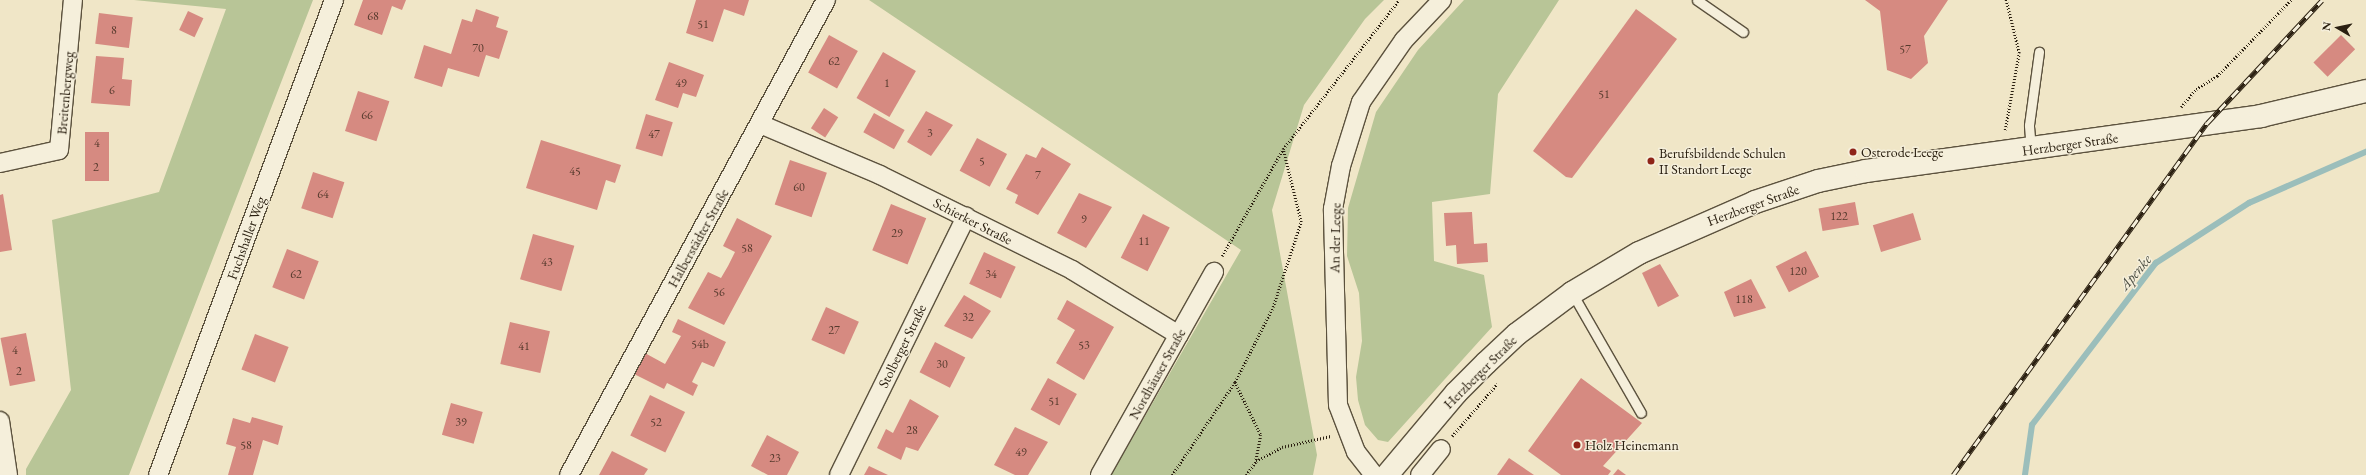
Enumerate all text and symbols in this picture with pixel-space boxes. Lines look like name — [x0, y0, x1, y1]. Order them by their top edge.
north arrow — [2318, 8, 2358, 48]
house number: 68 — [367, 10, 379, 24]
house number: 51 — [697, 18, 709, 32]
text: N — [2319, 21, 2334, 32]
house number: 8 — [111, 24, 117, 38]
house number: 70 — [472, 42, 484, 56]
house number: 57 — [1899, 43, 1911, 57]
street label: Breitenbergweg — [53, 51, 77, 135]
house number: 62 — [828, 55, 840, 69]
house number: 49 — [675, 77, 687, 91]
house number: 1 — [884, 77, 890, 91]
house number: 6 — [109, 84, 115, 98]
house number: 51 — [1598, 88, 1610, 102]
house number: 66 — [361, 109, 373, 123]
house number: 3 — [927, 127, 933, 141]
house number: 47 — [648, 128, 660, 142]
street label: Herzberger Straße — [2021, 129, 2119, 159]
house number: 4 — [94, 137, 100, 151]
place label: Osterode Leege — [1861, 144, 1944, 160]
place label: Berufsbildende Schulen II Standort Leege — [1659, 145, 1786, 178]
marker: Osterode Leege — [1848, 147, 1858, 157]
house number: 5 — [979, 155, 985, 169]
marker: Berufsbildende Schulen II Standort Leege — [1646, 156, 1656, 166]
house number: 2 — [93, 161, 99, 175]
house number: 45 — [569, 165, 581, 179]
house number: 7 — [1035, 169, 1041, 183]
house number: 60 — [793, 181, 805, 195]
street label: Herzberger Straße — [1705, 181, 1801, 229]
street label: Halberstädter Straße — [664, 186, 732, 290]
house number: 64 — [317, 188, 329, 202]
street label: Fuchshaller Weg — [223, 194, 269, 282]
street label: Schierker Straße — [931, 194, 1015, 248]
street label: An der Leege — [1326, 203, 1344, 273]
house number: 122 — [1830, 210, 1848, 224]
house number: 9 — [1081, 213, 1087, 227]
house number: 29 — [891, 227, 903, 241]
house number: 11 — [1138, 235, 1150, 249]
house number: 58 — [741, 242, 753, 256]
water label: Apenke — [2115, 251, 2155, 293]
house number: 43 — [541, 256, 553, 270]
house number: 120 — [1789, 265, 1807, 279]
house number: 62 — [290, 268, 302, 282]
house number: 34 — [985, 268, 997, 282]
house number: 56 — [713, 286, 725, 300]
house number: 118 — [1735, 293, 1753, 307]
street label: Stolberger Straße — [874, 301, 930, 391]
house number: 32 — [962, 311, 974, 325]
house number: 27 — [828, 324, 840, 338]
street label: Nordhäuser Straße — [1125, 326, 1189, 422]
street label: Herzberger Straße — [1440, 332, 1520, 412]
house number: 54b — [691, 338, 709, 352]
house number: 53 — [1078, 339, 1090, 353]
house number: 41 — [518, 340, 530, 354]
house number: 4 — [12, 344, 18, 358]
house number: 30 — [936, 358, 948, 372]
house number: 2 — [16, 365, 22, 379]
house number: 51 — [1048, 395, 1060, 409]
house number: 39 — [455, 416, 467, 430]
house number: 52 — [650, 416, 662, 430]
house number: 28 — [906, 424, 918, 438]
place label: Holz Heinemann — [1585, 437, 1679, 453]
house number: 58 — [240, 439, 252, 453]
marker: Holz Heinemann — [1572, 440, 1582, 450]
house number: 49 — [1015, 446, 1027, 460]
house number: 23 — [769, 452, 781, 466]

